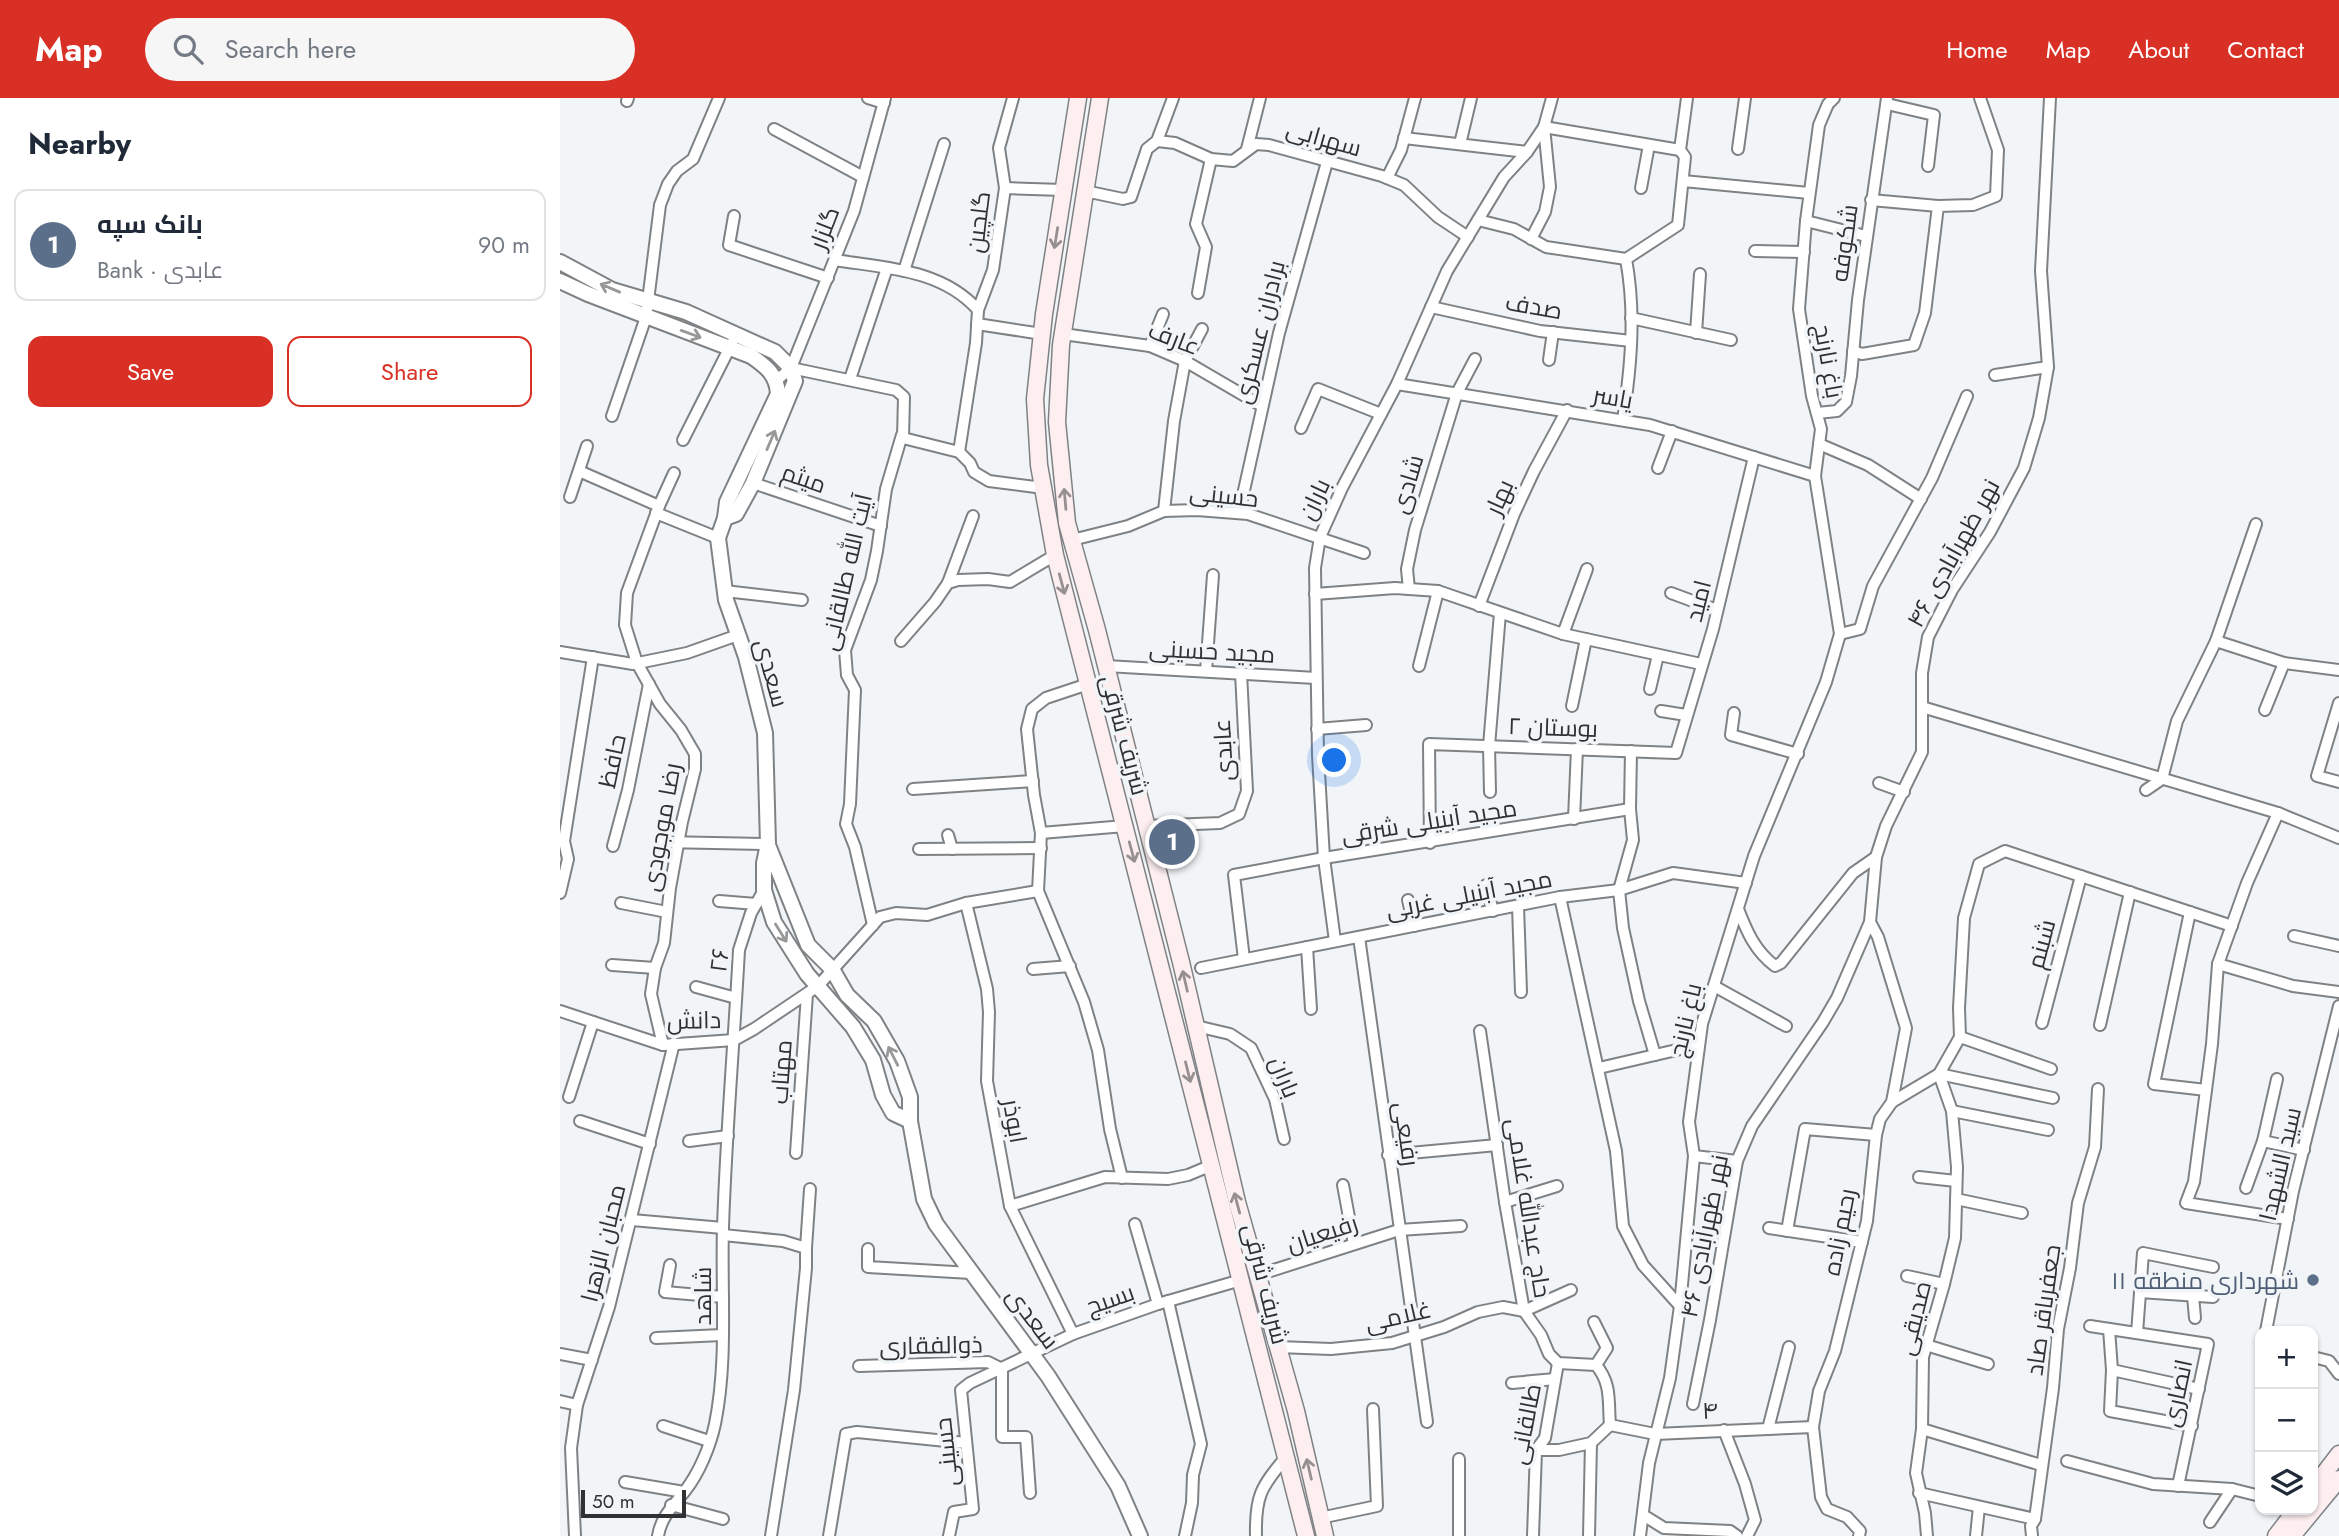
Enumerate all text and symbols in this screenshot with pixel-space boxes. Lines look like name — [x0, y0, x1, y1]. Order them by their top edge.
search box — [145, 18, 635, 81]
text: Map — [35, 26, 103, 73]
icon: search — [169, 30, 207, 68]
text: Search here — [225, 30, 356, 68]
text: Home — [1946, 32, 2008, 67]
text: Map — [2046, 32, 2090, 67]
text: About — [2128, 32, 2189, 67]
text: Contact — [2227, 32, 2304, 67]
street label: سهرابی — [1282, 111, 1366, 165]
text: Nearby — [28, 122, 131, 165]
street label: گلچین — [957, 189, 999, 255]
street label: گلزار — [799, 201, 848, 256]
street label: شکوفه — [1821, 202, 1867, 284]
text: بانک سپه — [97, 205, 203, 243]
one-way arrow — [1049, 226, 1062, 249]
text: 1 — [47, 228, 59, 262]
text: 90 m — [478, 228, 530, 262]
text: Bank · عابدی — [97, 253, 223, 287]
street label: برادران عسکری — [1224, 256, 1294, 408]
one-way arrow — [600, 281, 622, 294]
street label: صدف — [1503, 284, 1565, 328]
street label: عارف — [1143, 312, 1205, 364]
street label: باغ نارنج — [1805, 321, 1853, 401]
one-way arrow — [680, 328, 702, 341]
button: Save — [28, 336, 273, 407]
button: Share — [287, 336, 532, 407]
street label: یاسر — [1588, 376, 1636, 418]
one-way arrow — [765, 430, 778, 451]
street label: شادی — [1381, 450, 1433, 518]
street label: میثم — [777, 454, 831, 502]
street label: باران — [1289, 472, 1339, 526]
street label: نهر ظهرآبادی ۴۶ — [1898, 472, 2008, 634]
street label: حسینی — [1188, 474, 1260, 516]
street label: بهار — [1475, 474, 1522, 522]
one-way arrow — [1058, 489, 1071, 511]
street label: آیت الله طالقانی — [811, 490, 881, 654]
one-way arrow — [1056, 572, 1069, 595]
street label: امید — [1676, 577, 1720, 625]
street label: مجید حسینی — [1148, 630, 1276, 672]
street label: سعدی — [746, 635, 798, 711]
street label: شریف شرقی — [1092, 671, 1158, 799]
street label: بوستان ۲ — [1507, 708, 1599, 746]
street label: عابدی — [1204, 718, 1242, 782]
street label: حافظ — [589, 731, 635, 791]
your location — [1317, 743, 1351, 777]
street label: رضا موجودی — [632, 760, 690, 894]
street label: مجید آبنیلی شرقی — [1339, 790, 1519, 852]
pin: 1 — [1149, 816, 1195, 868]
one-way arrow — [1126, 840, 1139, 863]
street label: مجید آبنیلی غربی — [1383, 861, 1555, 927]
street label: شبنم — [2018, 915, 2064, 973]
one-way arrow — [774, 922, 788, 942]
street label: ۲۶ — [700, 946, 738, 974]
one-way arrow — [1178, 970, 1192, 993]
street label: باغ نارنج — [1659, 979, 1711, 1061]
street label: دانش — [667, 1002, 721, 1038]
street label: مهتاب — [761, 1039, 801, 1105]
one-way arrow — [886, 1046, 900, 1067]
street label: باران — [1261, 1051, 1309, 1103]
one-way arrow — [1182, 1060, 1195, 1083]
street label: ابوذر — [994, 1094, 1036, 1146]
street label: رفیعی — [1385, 1100, 1429, 1168]
street label: سید الشهدا — [2250, 1104, 2310, 1224]
street label: حاج عبدالله غلامی — [1498, 1116, 1560, 1300]
street label: نهر ظهرآبادی ۴۶ — [1671, 1152, 1737, 1320]
street label: محبان الزهرا — [571, 1180, 635, 1306]
street label: رحیم زاده — [1813, 1185, 1865, 1279]
one-way arrow — [1230, 1192, 1243, 1214]
street label: رفیعیان — [1282, 1205, 1362, 1261]
street label: شریف شرقی — [1234, 1220, 1298, 1348]
street label: جعفرباقر صاد — [2016, 1242, 2070, 1378]
place label: شهرداری منطقه ۱۱ — [2111, 1263, 2299, 1298]
street label: شاهد — [685, 1267, 720, 1325]
marker: شهرداری منطقه ۱۱ — [2305, 1272, 2321, 1288]
street label: بسیج — [1081, 1274, 1139, 1324]
street label: صدیقی — [1888, 1277, 1940, 1359]
street label: سعدی — [998, 1280, 1068, 1356]
street label: غلامی — [1361, 1291, 1435, 1341]
map controls — [2255, 1326, 2318, 1515]
button: + — [2255, 1326, 2318, 1389]
street label: ذوالفقاری — [879, 1327, 983, 1363]
street label: انصاری — [2153, 1356, 2201, 1430]
street label: طالقانی — [1500, 1381, 1550, 1467]
button: − — [2255, 1389, 2318, 1452]
street label: ۴ — [1701, 1392, 1719, 1428]
street label: حسینی — [925, 1416, 967, 1488]
button: layers — [2255, 1452, 2318, 1515]
one-way arrow — [1302, 1459, 1315, 1481]
scale bar — [581, 1487, 686, 1519]
text: 50 m — [592, 1488, 635, 1515]

